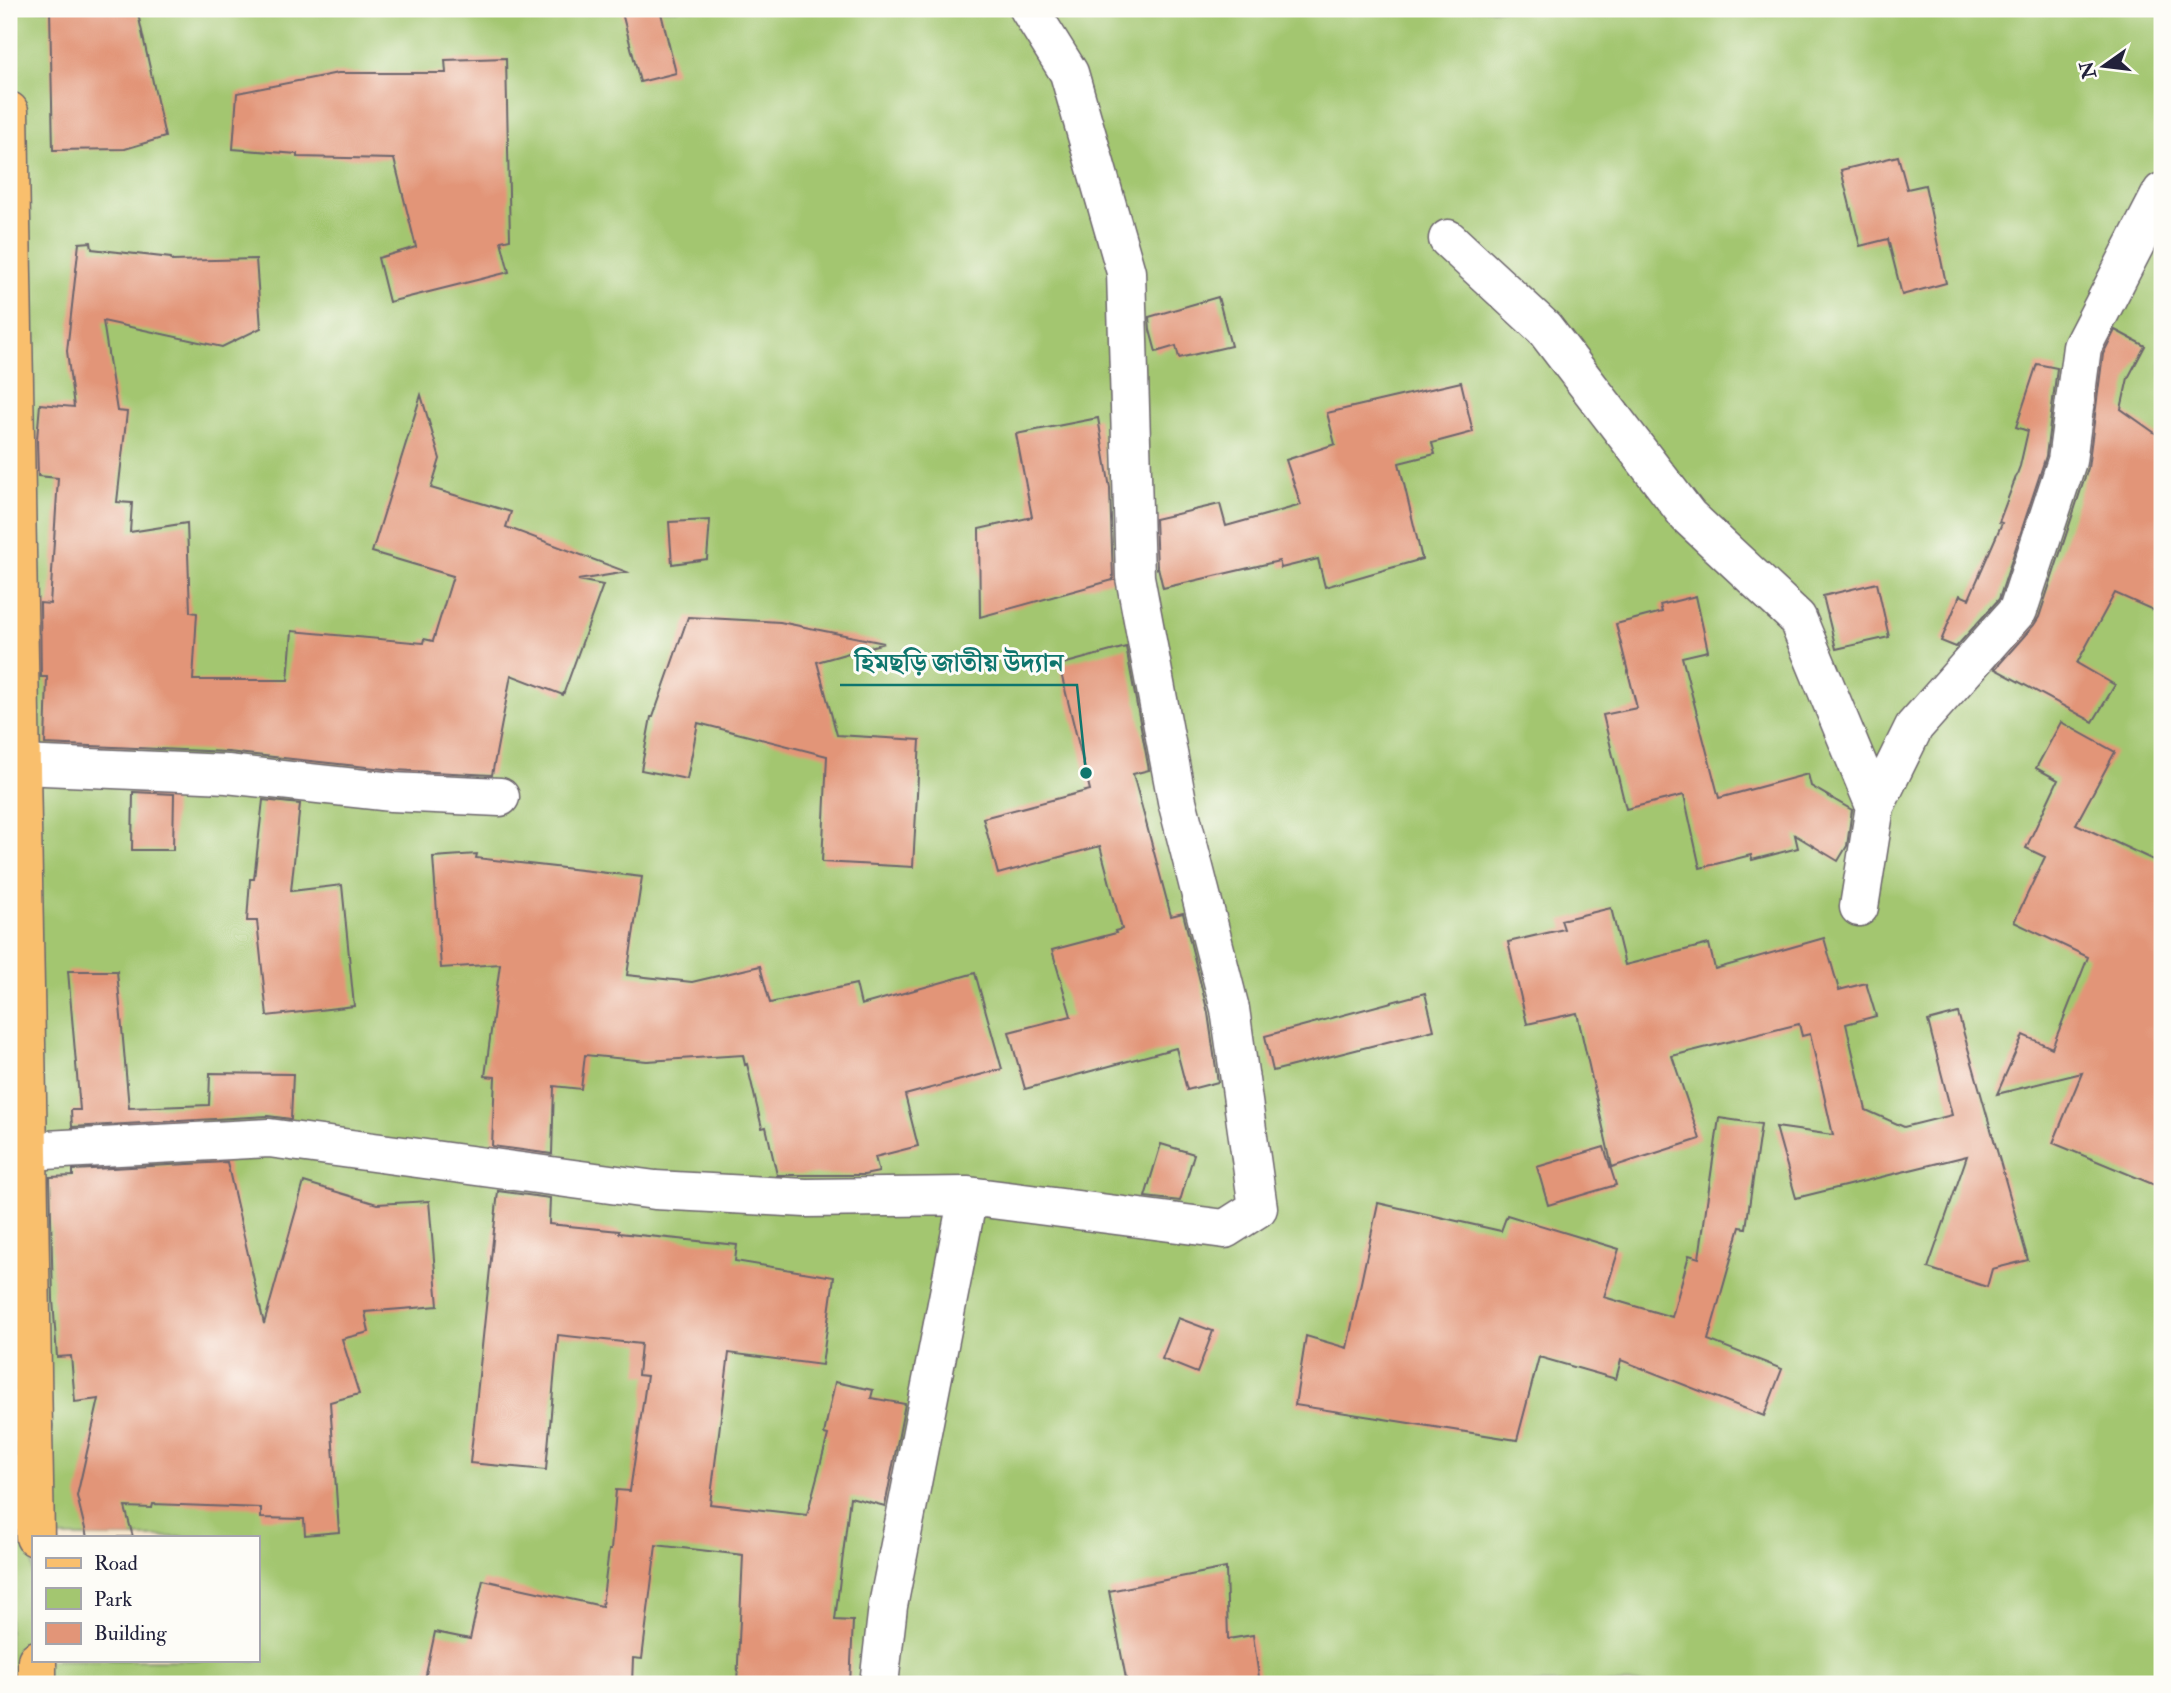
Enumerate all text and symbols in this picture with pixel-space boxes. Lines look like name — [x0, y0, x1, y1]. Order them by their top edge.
north arrow — [2070, 32, 2140, 102]
text: N — [2075, 58, 2102, 82]
callout: হিমছড়ি জাতীয় উদ্যান — [840, 638, 1077, 685]
text: হিমছড়ি জাতীয় উদ্যান — [853, 647, 1065, 679]
legend — [32, 1536, 259, 1662]
text: Road — [94, 1550, 139, 1577]
text: Park — [94, 1586, 132, 1613]
text: Building — [94, 1620, 167, 1647]

